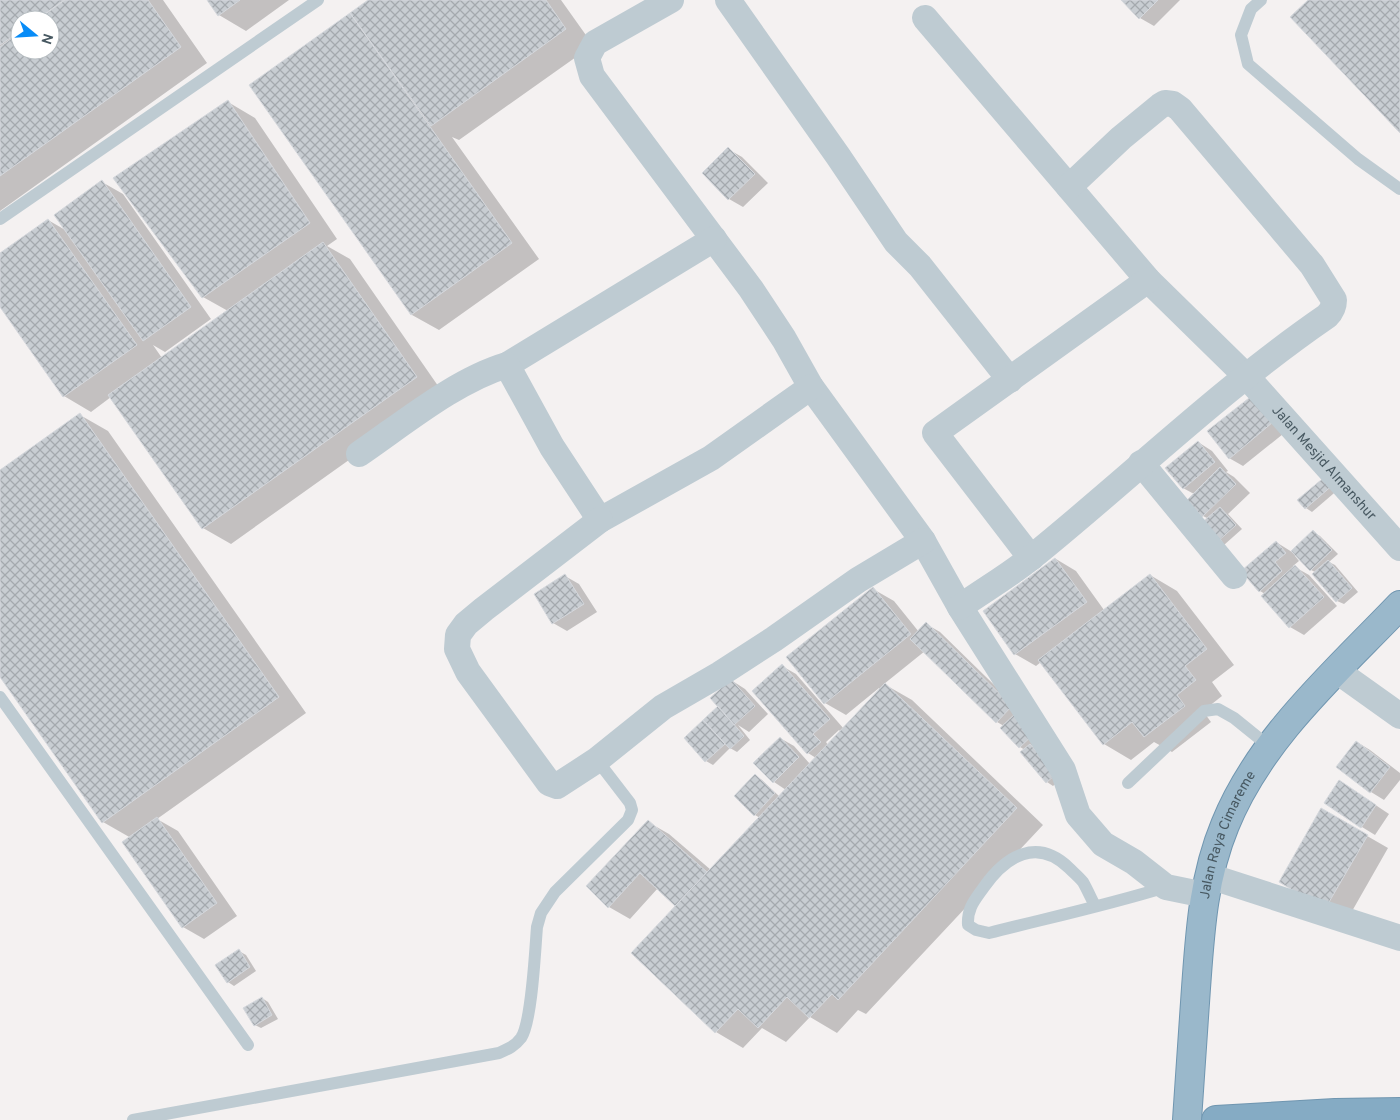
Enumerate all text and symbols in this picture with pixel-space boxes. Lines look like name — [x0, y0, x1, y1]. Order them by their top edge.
north arrow — [10, 10, 60, 60]
text: N — [36, 31, 56, 46]
street label: Jalan Mesjid Almanshur — [1268, 402, 1380, 525]
street label: Jalan Raya Cimareme — [1196, 768, 1260, 900]

